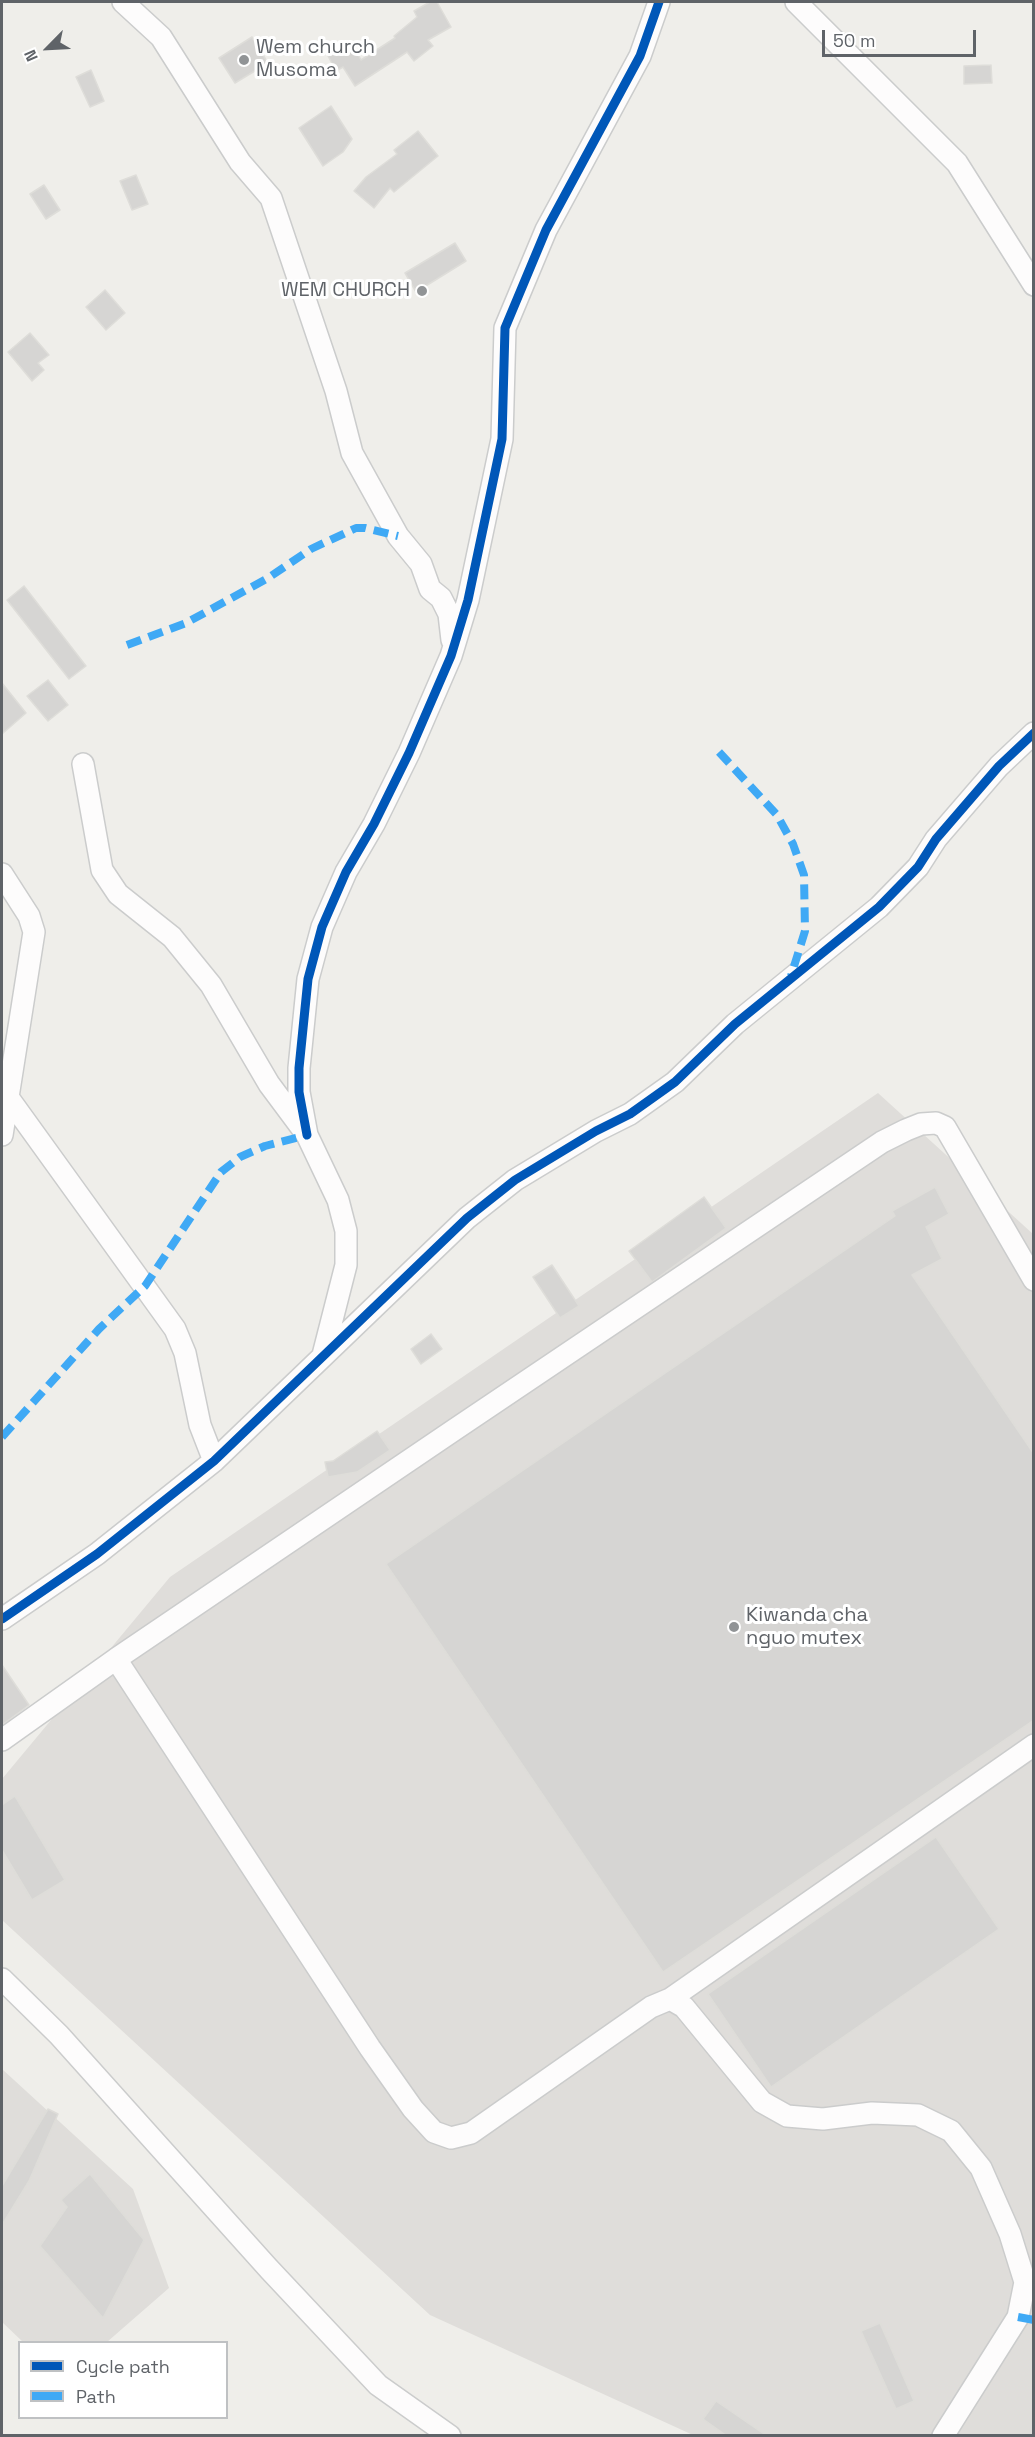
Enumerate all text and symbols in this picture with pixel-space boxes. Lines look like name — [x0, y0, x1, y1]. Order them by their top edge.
north arrow — [18, 18, 78, 78]
scale bar — [825, 18, 980, 56]
text: 50 m — [833, 29, 875, 52]
place label: Wem church Musoma — [256, 36, 375, 83]
text: N — [19, 46, 43, 65]
marker: Wem church Musoma — [237, 53, 251, 67]
place label: WEM CHURCH — [281, 279, 410, 303]
marker: WEM CHURCH — [415, 284, 429, 298]
place label: Kiwanda cha nguo mutex — [746, 1604, 868, 1651]
marker: Kiwanda cha nguo mutex — [727, 1620, 741, 1634]
legend — [18, 2341, 228, 2419]
text: Cycle path — [76, 2355, 170, 2378]
text: Path — [76, 2385, 116, 2408]

